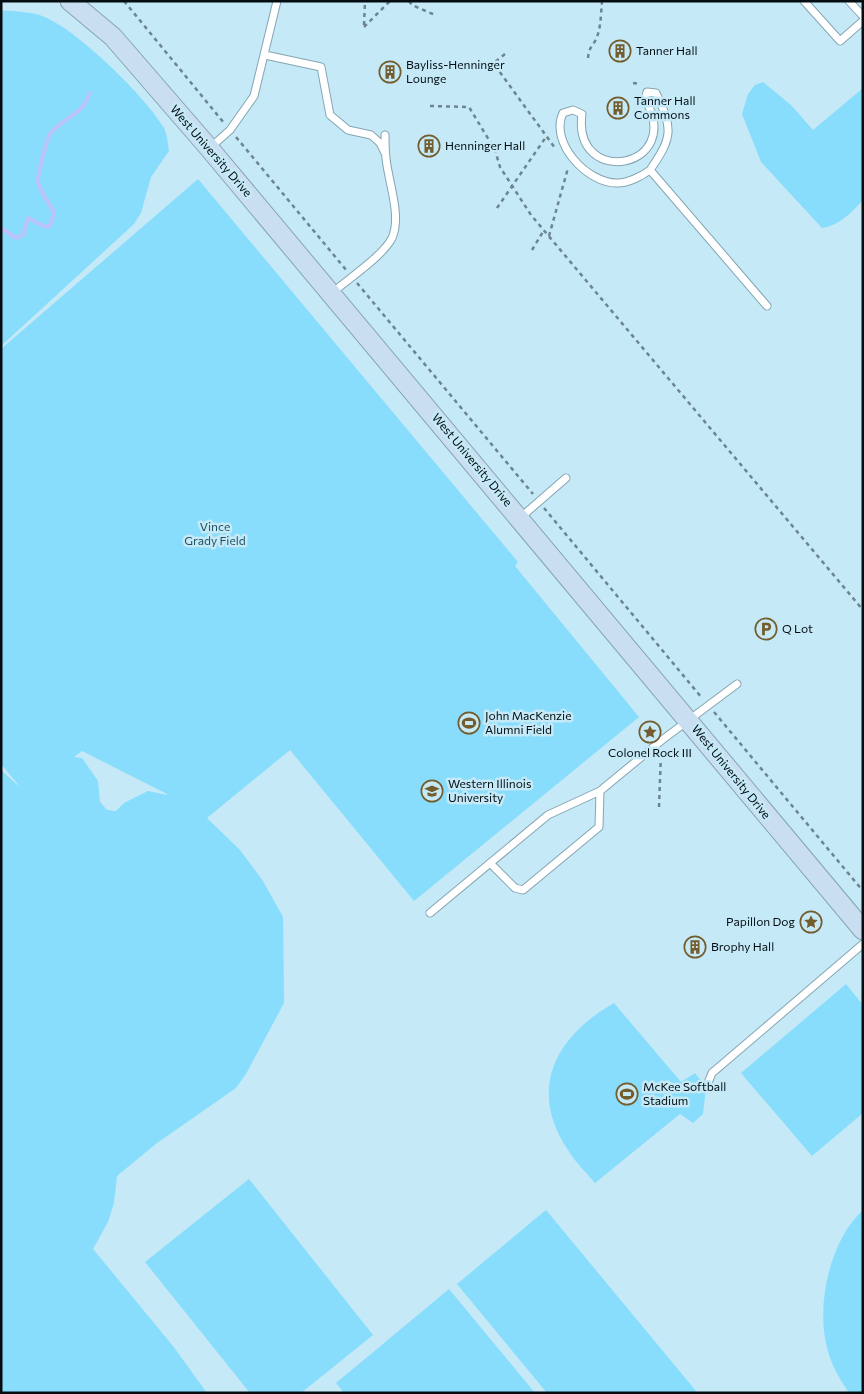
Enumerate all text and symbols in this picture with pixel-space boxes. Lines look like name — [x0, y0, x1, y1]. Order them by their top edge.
building icon: Tanner Hall — [608, 39, 632, 63]
place label: Tanner Hall — [636, 43, 697, 57]
place label: Bayliss-Henninger Lounge — [406, 57, 505, 85]
building icon: Bayliss-Henninger Lounge — [378, 60, 402, 84]
place label: Tanner Hall Commons — [634, 93, 695, 121]
building icon: Tanner Hall Commons — [606, 96, 630, 120]
street label: West University Drive — [168, 102, 255, 199]
building icon: Henninger Hall — [417, 134, 441, 158]
place label: Henninger Hall — [445, 138, 525, 152]
street label: West University Drive — [430, 410, 516, 509]
park label: Vince Grady Field — [184, 519, 246, 547]
parking icon: Q Lot — [754, 617, 778, 641]
place label: Q Lot — [782, 621, 813, 635]
place label: John MacKenzie Alumni Field — [485, 708, 572, 736]
sports icon: John MacKenzie Alumni Field — [457, 711, 481, 735]
place icon: Colonel Rock III — [638, 720, 662, 744]
street label: West University Drive — [690, 722, 774, 821]
place label: Colonel Rock III — [608, 745, 692, 759]
place label: Western Illinois University — [448, 776, 531, 804]
school or university icon: Western Illinois University — [420, 779, 444, 803]
place icon: Papillon Dog — [799, 910, 823, 934]
place label: Papillon Dog — [726, 914, 795, 928]
building icon: Brophy Hall — [683, 935, 707, 959]
place label: Brophy Hall — [711, 939, 774, 953]
place label: McKee Softball Stadium — [643, 1079, 726, 1107]
sports icon: McKee Softball Stadium — [615, 1082, 639, 1106]

